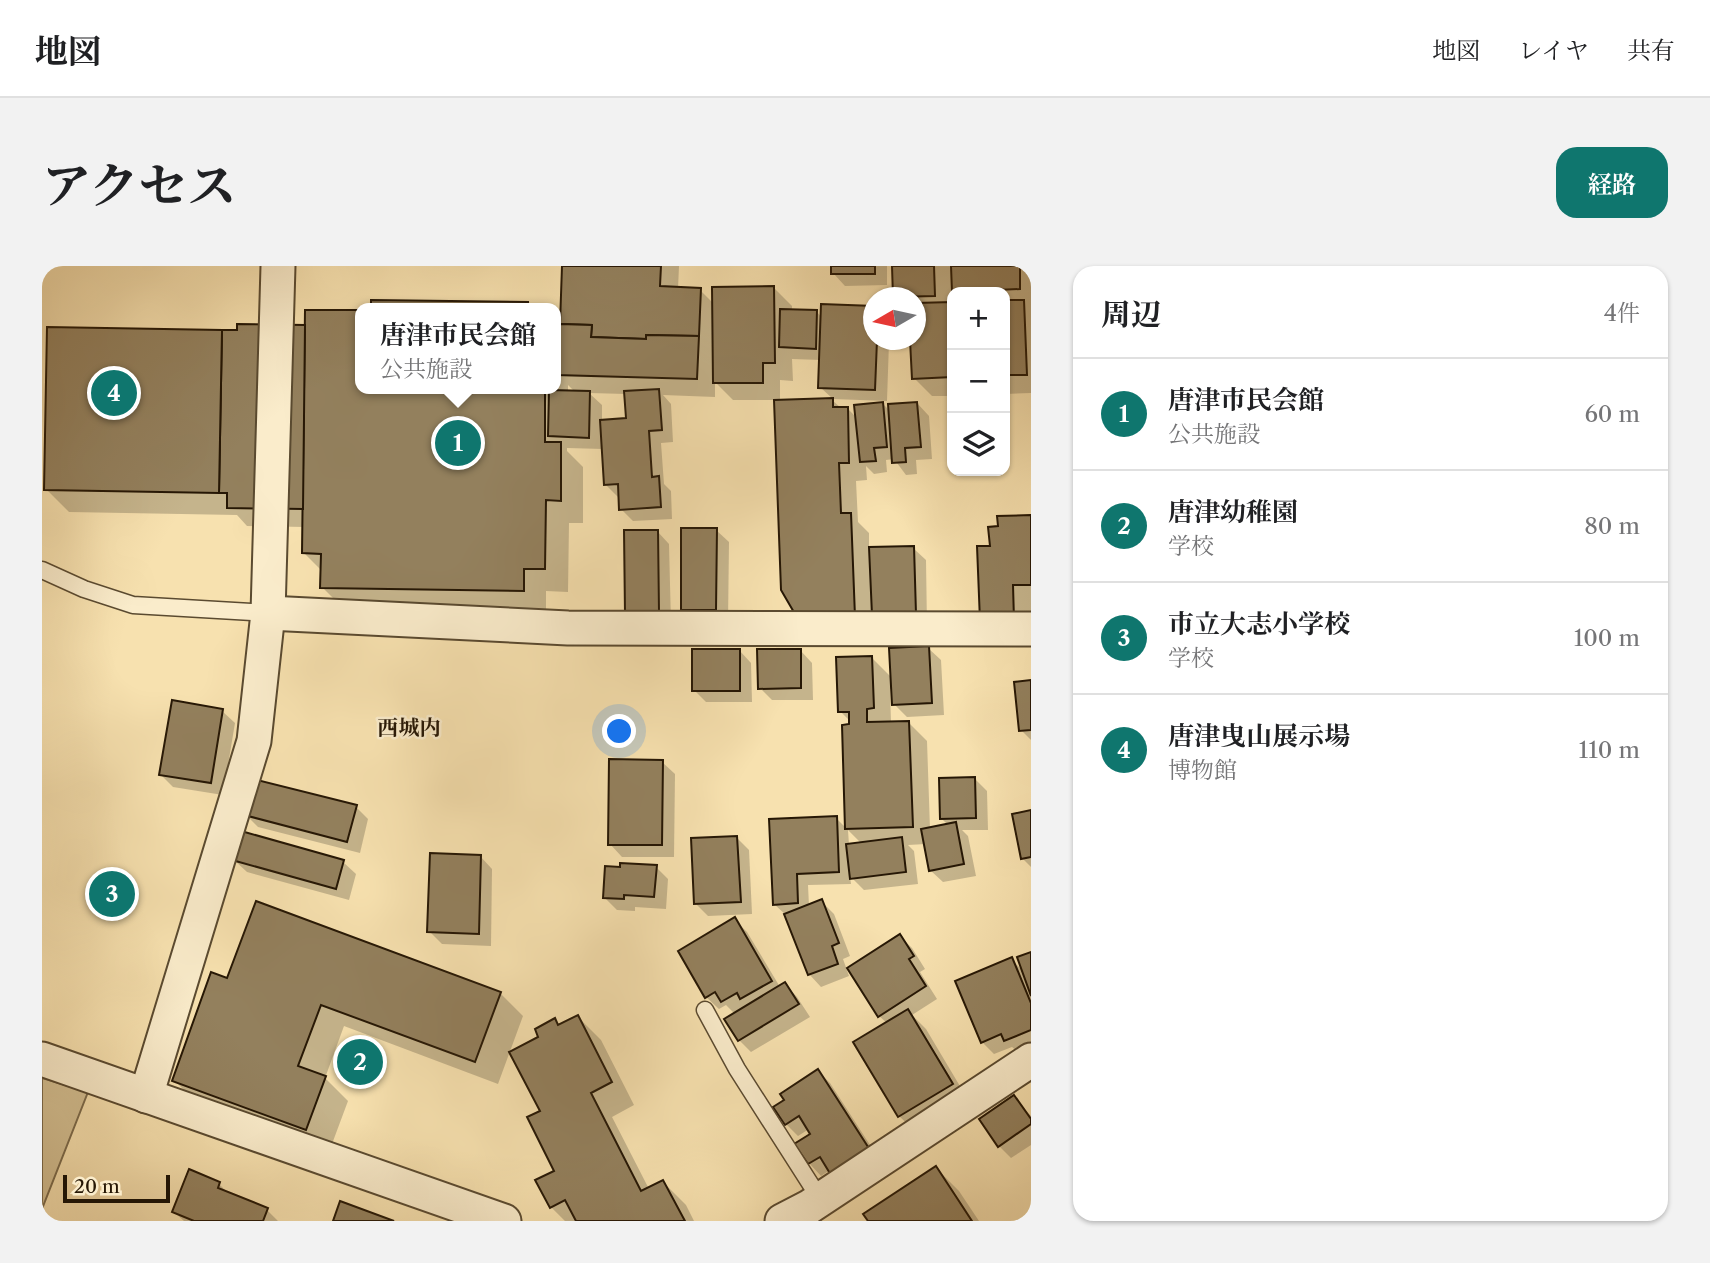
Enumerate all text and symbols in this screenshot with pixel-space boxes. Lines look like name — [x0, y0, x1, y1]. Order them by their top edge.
text: 地図 — [35, 31, 101, 72]
text: 地図 — [1432, 36, 1480, 65]
text: レイヤ — [1518, 36, 1589, 65]
text: 共有 — [1627, 36, 1675, 65]
button: 経路 — [1556, 147, 1668, 218]
text: アクセス — [42, 155, 237, 216]
north arrow — [863, 287, 926, 350]
map controls — [947, 287, 1010, 476]
button: + — [947, 287, 1010, 350]
text: 周辺 — [1101, 296, 1161, 333]
text: 4件 — [1604, 299, 1640, 327]
popup — [355, 303, 561, 394]
text: 唐津市民会館 — [380, 319, 536, 351]
button: − — [947, 350, 1010, 413]
text: 公共施設 — [380, 355, 472, 383]
pin: 4 — [91, 367, 137, 419]
text: 唐津市民会館 — [1168, 384, 1324, 416]
text: 1 — [1119, 400, 1129, 428]
text: 60 m — [1584, 400, 1640, 428]
button: layers — [947, 413, 1010, 476]
pin: 1 — [435, 417, 481, 469]
text: 公共施設 — [1168, 420, 1260, 448]
text: 唐津幼稚園 — [1168, 496, 1298, 528]
text: 2 — [1117, 512, 1131, 540]
text: 80 m — [1584, 512, 1640, 540]
text: 学校 — [1168, 532, 1214, 560]
text: 市立大志小学校 — [1168, 608, 1350, 640]
text: 3 — [1118, 624, 1131, 652]
text: 100 m — [1574, 624, 1640, 652]
text: 学校 — [1168, 644, 1214, 672]
your location — [602, 714, 636, 748]
district label: 西城内 — [378, 715, 441, 740]
text: 唐津曳山展示場 — [1168, 720, 1350, 752]
text: 4 — [1117, 736, 1131, 764]
text: 110 m — [1579, 736, 1640, 764]
text: 博物館 — [1168, 756, 1237, 784]
pin: 3 — [89, 868, 135, 920]
pin: 2 — [337, 1036, 383, 1088]
scale bar — [63, 1172, 170, 1204]
text: 20 m — [74, 1175, 120, 1198]

